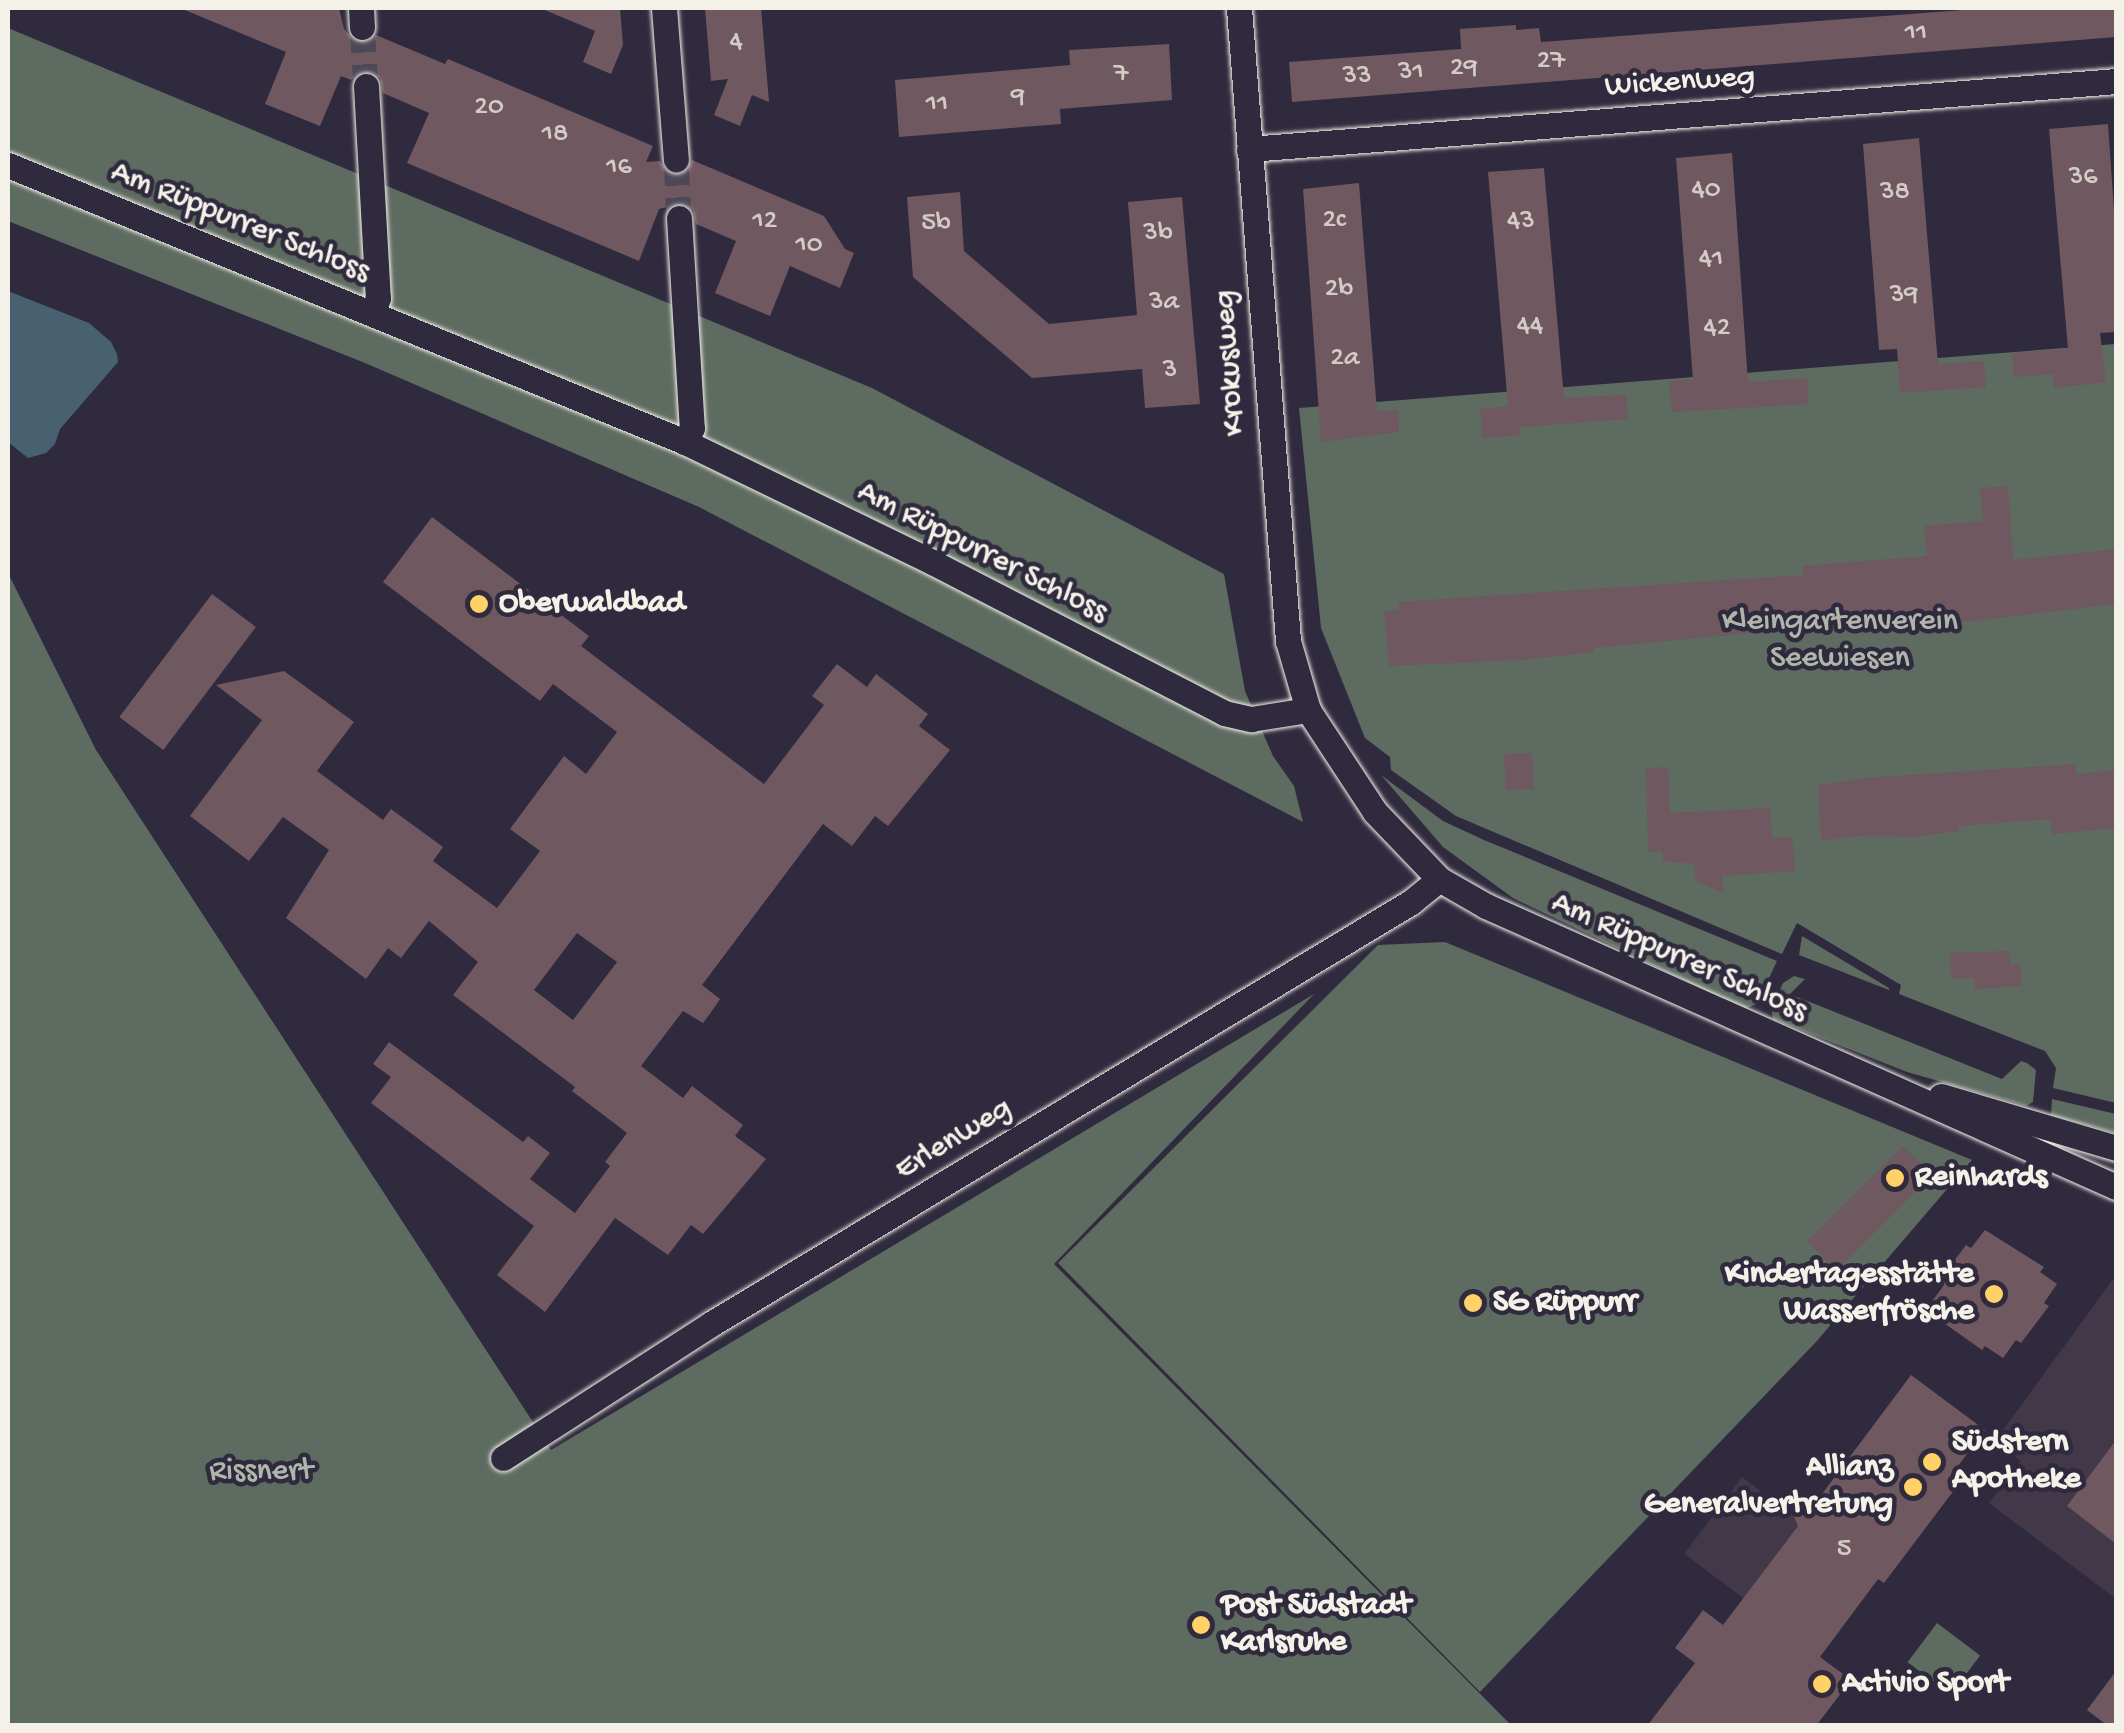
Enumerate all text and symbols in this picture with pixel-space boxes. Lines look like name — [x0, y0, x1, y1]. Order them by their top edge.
house number: 11 — [1905, 17, 1927, 51]
house number: 4 — [729, 26, 743, 60]
house number: 27 — [1537, 45, 1565, 79]
house number: 29 — [1450, 52, 1478, 86]
house number: 31 — [1398, 56, 1424, 90]
house number: 7 — [1114, 58, 1128, 92]
street label: Wickenweg — [1604, 59, 1756, 107]
house number: 33 — [1342, 60, 1372, 94]
house number: 9 — [1011, 81, 1025, 115]
house number: 11 — [926, 88, 948, 122]
house number: 20 — [474, 91, 504, 125]
house number: 18 — [542, 118, 568, 152]
house number: 16 — [606, 151, 632, 185]
street label: Am Rüppurrer Schloss — [105, 154, 375, 292]
house number: 36 — [2069, 161, 2097, 195]
house number: 40 — [1691, 174, 1721, 208]
house number: 38 — [1880, 176, 1910, 210]
house number: 2c — [1322, 204, 1346, 238]
house number: 12 — [752, 205, 778, 239]
house number: 43 — [1507, 205, 1535, 239]
house number: 5b — [921, 207, 951, 241]
house number: 3b — [1143, 217, 1173, 251]
house number: 10 — [795, 229, 823, 263]
house number: 41 — [1699, 243, 1723, 277]
house number: 2b — [1325, 273, 1353, 307]
house number: 39 — [1890, 279, 1918, 313]
house number: 3a — [1149, 286, 1179, 320]
street label: Krokusweg — [1207, 289, 1255, 437]
house number: 44 — [1517, 310, 1543, 344]
house number: 42 — [1704, 312, 1730, 346]
house number: 2a — [1330, 342, 1360, 376]
house number: 3 — [1163, 354, 1177, 388]
street label: Am Rüppurrer Schloss — [850, 473, 1114, 633]
place label: Oberwaldbad — [499, 585, 685, 623]
marker: Oberwaldbad — [468, 593, 490, 615]
park label: Kleingartenverein Seewiesen — [1722, 604, 1958, 679]
street label: Am Rüppurrer Schloss — [1545, 884, 1813, 1032]
street label: Erlenweg — [889, 1090, 1019, 1190]
place label: Reinhards — [1915, 1159, 2047, 1197]
marker: Reinhards — [1884, 1167, 1906, 1189]
place label: Kindertagesstätte Wasserfrösche — [1725, 1257, 1974, 1332]
marker: Kindertagesstätte Wasserfrösche — [1983, 1283, 2005, 1305]
place label: SG Rüppurr — [1493, 1284, 1637, 1322]
marker: SG Rüppurr — [1462, 1292, 1484, 1314]
place label: Südstern Apotheke — [1952, 1425, 2081, 1500]
place label: Allianz Generalvertretung — [1644, 1450, 1893, 1525]
marker: Südstern Apotheke — [1921, 1451, 1943, 1473]
park label: Rissnert — [209, 1453, 313, 1491]
marker: Allianz Generalvertretung — [1902, 1476, 1924, 1498]
house number: 5 — [1837, 1533, 1851, 1567]
place label: Post Südstadt Karlsruhe — [1221, 1588, 1411, 1663]
marker: Post Südstadt Karlsruhe — [1190, 1614, 1212, 1636]
place label: Activio Sport — [1842, 1665, 2009, 1703]
marker: Activio Sport — [1811, 1673, 1833, 1695]

